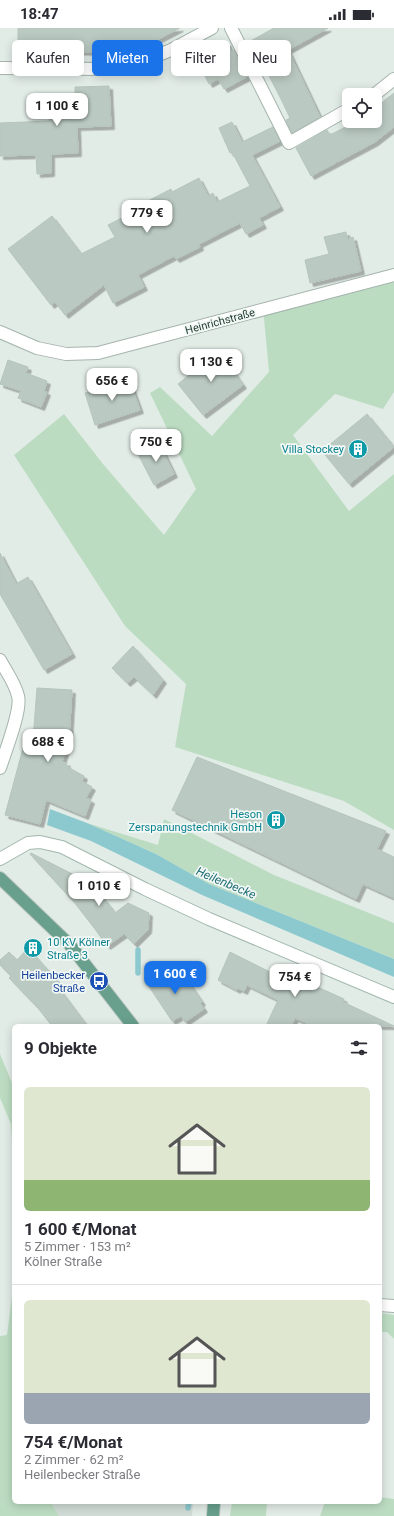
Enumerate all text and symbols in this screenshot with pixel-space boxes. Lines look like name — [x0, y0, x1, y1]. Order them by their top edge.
text: 18:47 — [20, 5, 59, 23]
chip: Kaufen — [12, 40, 84, 76]
chip: Mieten — [92, 40, 163, 76]
chip: Filter — [171, 40, 230, 76]
chip: Neu — [238, 40, 291, 76]
map controls — [342, 88, 382, 128]
button: locate — [342, 88, 382, 128]
pin: 1 100 € — [20, 93, 94, 127]
text: 1 100 € — [35, 98, 79, 113]
pin: 779 € — [119, 200, 175, 234]
text: 779 € — [130, 205, 164, 220]
street label: Heinrichstraße — [184, 306, 257, 337]
pin: 1 130 € — [174, 349, 248, 383]
text: 1 130 € — [189, 354, 233, 369]
pin: 656 € — [84, 368, 140, 402]
text: 656 € — [95, 373, 129, 388]
pin: 750 € — [128, 429, 184, 463]
text: 750 € — [139, 434, 173, 449]
building icon: Villa Stockey — [347, 438, 369, 460]
place label: Villa Stockey — [282, 443, 345, 456]
pin: 688 € — [20, 729, 76, 763]
text: 688 € — [31, 734, 65, 749]
place label: Heson Zerspanungstechnik GmbH — [129, 808, 262, 834]
building icon: Heson Zerspanungstechnik GmbH — [265, 809, 287, 831]
water label: Heilenbecke — [194, 864, 258, 902]
pin: 1 010 € — [62, 873, 136, 907]
text: 1 010 € — [77, 878, 121, 893]
place label: 10 KV Kölner Straße 3 — [47, 936, 110, 962]
building icon: 10 KV Kölner Straße 3 — [22, 937, 44, 959]
pin: 1 600 € — [138, 961, 212, 995]
pin: 754 € — [267, 964, 323, 998]
text: 1 600 € — [153, 966, 197, 981]
place label: Heilenbecker Straße — [21, 969, 85, 995]
text: 754 € — [278, 969, 312, 984]
bus stop icon: Heilenbecker Straße — [88, 970, 110, 992]
icon: filters — [348, 1037, 370, 1059]
text: 9 Objekte — [24, 1038, 97, 1058]
icon: home — [161, 1113, 233, 1185]
text: 1 600 €/Monat — [24, 1219, 136, 1239]
text: 5 Zimmer · 153 m² — [24, 1239, 131, 1254]
text: Kölner Straße — [24, 1254, 102, 1269]
icon: home — [161, 1326, 233, 1398]
text: 754 €/Monat — [24, 1432, 122, 1452]
text: 2 Zimmer · 62 m² — [24, 1452, 123, 1467]
text: Heilenbecker Straße — [24, 1467, 140, 1482]

